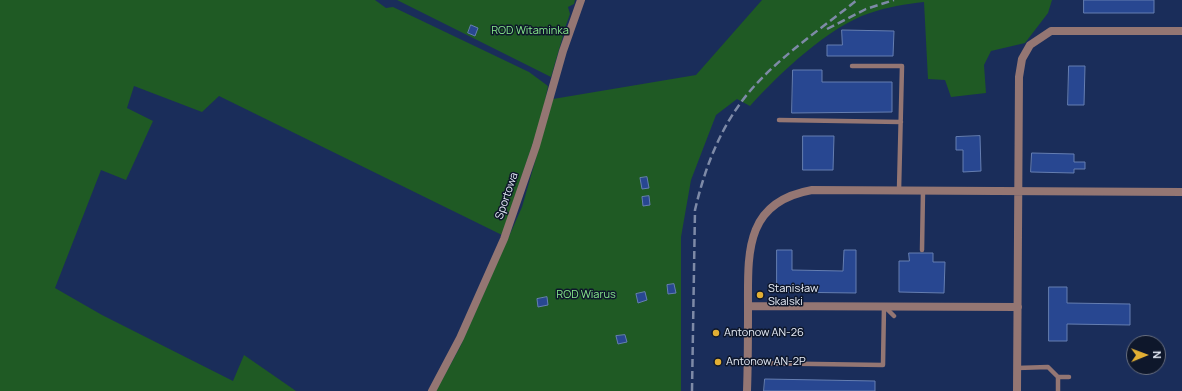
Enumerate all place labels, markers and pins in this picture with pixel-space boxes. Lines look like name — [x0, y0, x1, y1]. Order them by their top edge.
place label: Stanisław Skalski — [768, 282, 818, 308]
marker: Stanisław Skalski — [755, 290, 765, 300]
place label: Antonow AN-26 — [724, 326, 804, 340]
marker: Antonow AN-26 — [711, 328, 721, 338]
place label: Antonow AN-2P — [726, 355, 806, 369]
marker: Antonow AN-2P — [713, 357, 723, 367]

